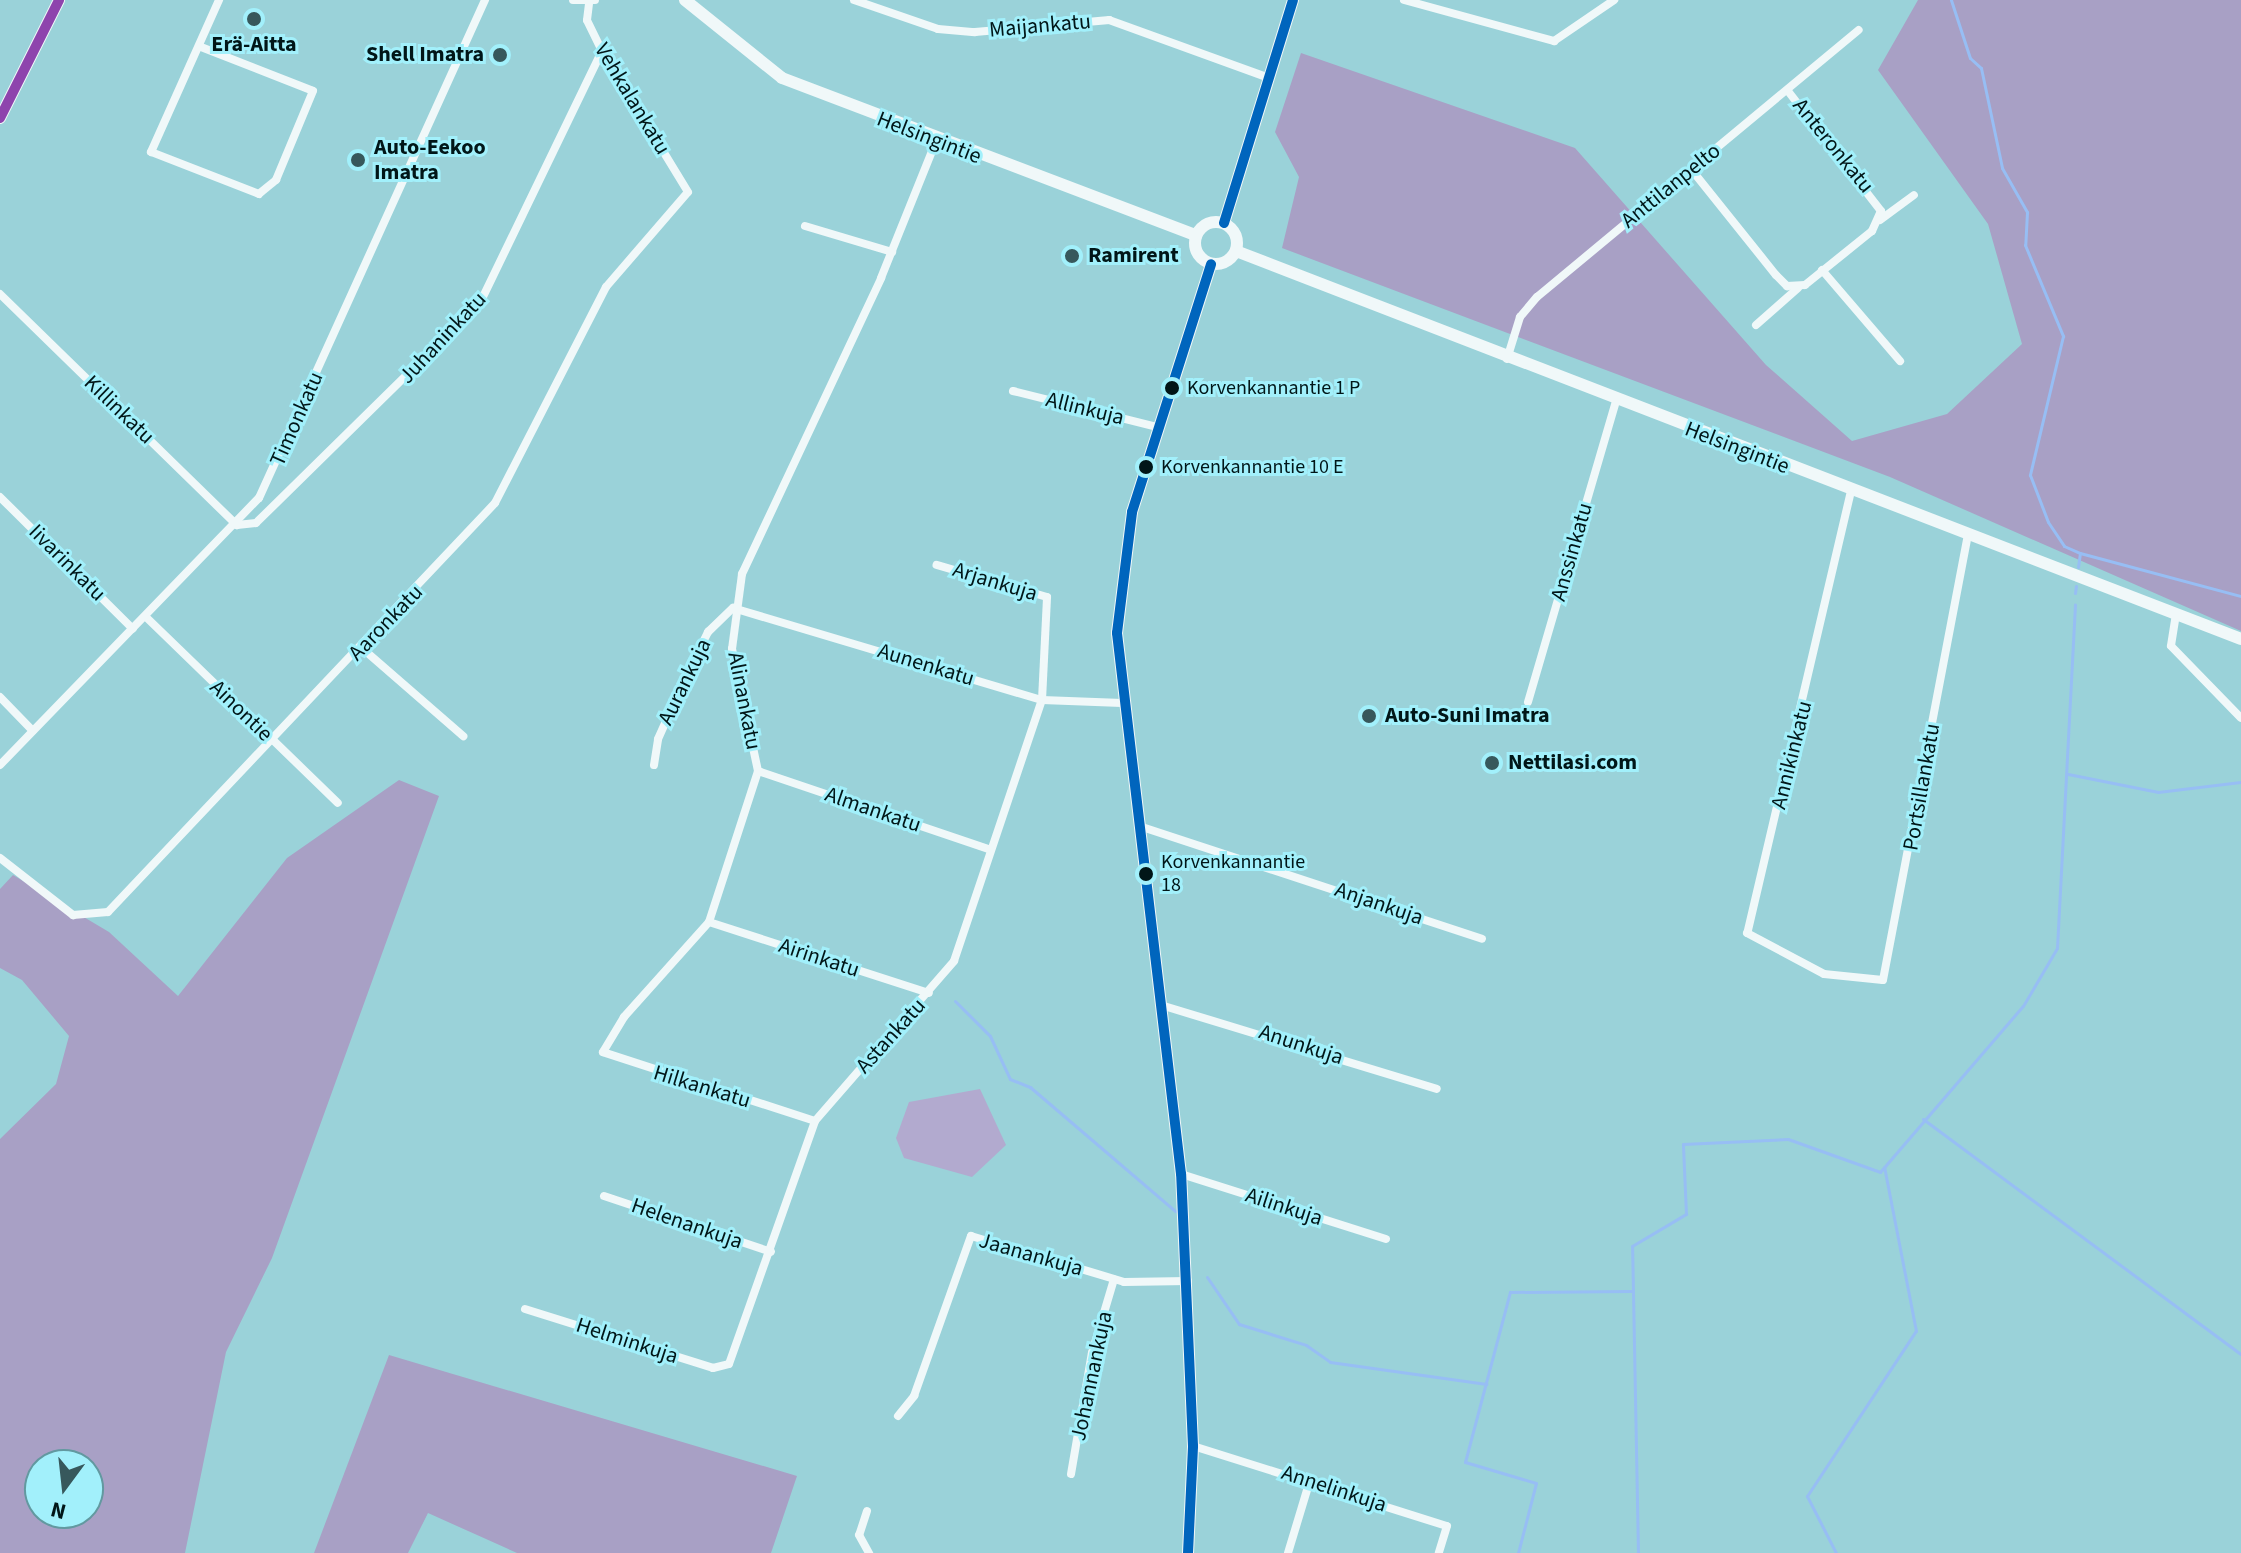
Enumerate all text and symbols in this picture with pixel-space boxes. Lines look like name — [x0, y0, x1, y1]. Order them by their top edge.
street label: Maijankatu — [988, 8, 1092, 44]
marker: Erä-Aitta — [245, 10, 263, 28]
place label: Erä-Aitta — [211, 32, 297, 58]
street label: Vehkalankatu — [588, 39, 676, 159]
place label: Shell Imatra — [366, 42, 484, 68]
marker: Shell Imatra — [491, 46, 509, 64]
street label: Anteronkatu — [1787, 93, 1879, 199]
street label: Helsingintie — [873, 106, 985, 170]
place label: Auto-Eekoo Imatra — [374, 134, 486, 186]
street label: Anttilanpelto — [1616, 138, 1726, 234]
marker: Auto-Eekoo Imatra — [349, 151, 367, 169]
place label: Ramirent — [1088, 243, 1179, 269]
marker: Ramirent — [1063, 247, 1081, 265]
street label: Juhaninkatu — [394, 287, 492, 389]
street label: Timonkatu — [265, 368, 329, 470]
street label: Killinkatu — [78, 370, 160, 450]
place label: Korvenkannantie 1 P — [1187, 376, 1360, 400]
marker: Korvenkannantie 1 P — [1164, 380, 1180, 396]
street label: Allinkuja — [1043, 387, 1127, 431]
street label: Helsingintie — [1681, 416, 1793, 480]
place label: Korvenkannantie 10 E — [1161, 455, 1344, 479]
marker: Korvenkannantie 10 E — [1138, 459, 1154, 475]
street label: Anssinkatu — [1545, 500, 1599, 604]
street label: Iivarinkatu — [23, 519, 111, 607]
street label: Arjankuja — [949, 557, 1041, 607]
street label: Aaronkatu — [343, 579, 429, 667]
street label: Aurankuja — [653, 634, 717, 730]
street label: Aunenkatu — [875, 638, 977, 692]
street label: Alinankatu — [722, 650, 766, 752]
street label: Ainontie — [204, 675, 278, 747]
street label: Annikinkatu — [1766, 698, 1818, 812]
place label: Auto-Suni Imatra — [1385, 703, 1550, 729]
marker: Auto-Suni Imatra — [1360, 707, 1378, 725]
street label: Portsillankatu — [1898, 721, 1946, 853]
place label: Nettilasi.com — [1508, 750, 1637, 776]
marker: Nettilasi.com — [1483, 754, 1501, 772]
street label: Almankatu — [822, 781, 924, 839]
place label: Korvenkannantie 18 — [1161, 850, 1305, 897]
marker: Korvenkannantie 18 — [1138, 866, 1154, 882]
street label: Anjankuja — [1331, 877, 1427, 931]
street label: Airinkatu — [775, 933, 863, 983]
street label: Astankatu — [850, 993, 932, 1079]
street label: Anunkuja — [1256, 1019, 1346, 1071]
street label: Hilkankatu — [650, 1060, 754, 1114]
street label: Ailinkuja — [1242, 1182, 1326, 1232]
street label: Helenankuja — [628, 1193, 746, 1255]
street label: Jaanankuja — [976, 1228, 1086, 1282]
street label: Johannankuja — [1065, 1309, 1119, 1443]
street label: Helminkuja — [573, 1312, 681, 1370]
north arrow — [24, 1449, 104, 1529]
street label: Annelinkuja — [1278, 1460, 1390, 1518]
text: N — [47, 1493, 70, 1528]

